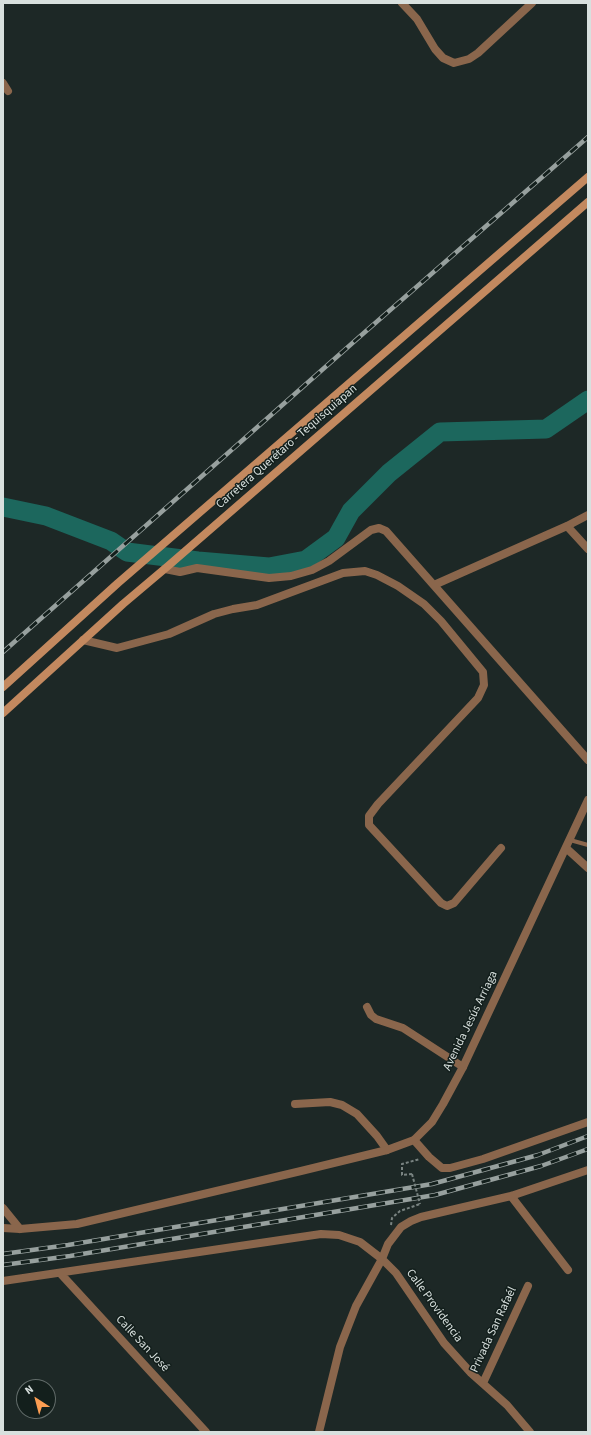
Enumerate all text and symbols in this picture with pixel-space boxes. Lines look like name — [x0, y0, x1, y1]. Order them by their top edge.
street label: Carretera Querétaro - Tequisquiapan — [213, 382, 361, 512]
street label: Avenida Jesús Arriaga — [441, 969, 501, 1073]
street label: Calle Providencia — [403, 1267, 465, 1345]
street label: Privada San Rafaél — [468, 1285, 520, 1375]
street label: Calle San José — [112, 1313, 172, 1375]
north arrow — [16, 1379, 56, 1419]
text: N — [22, 1381, 37, 1398]

